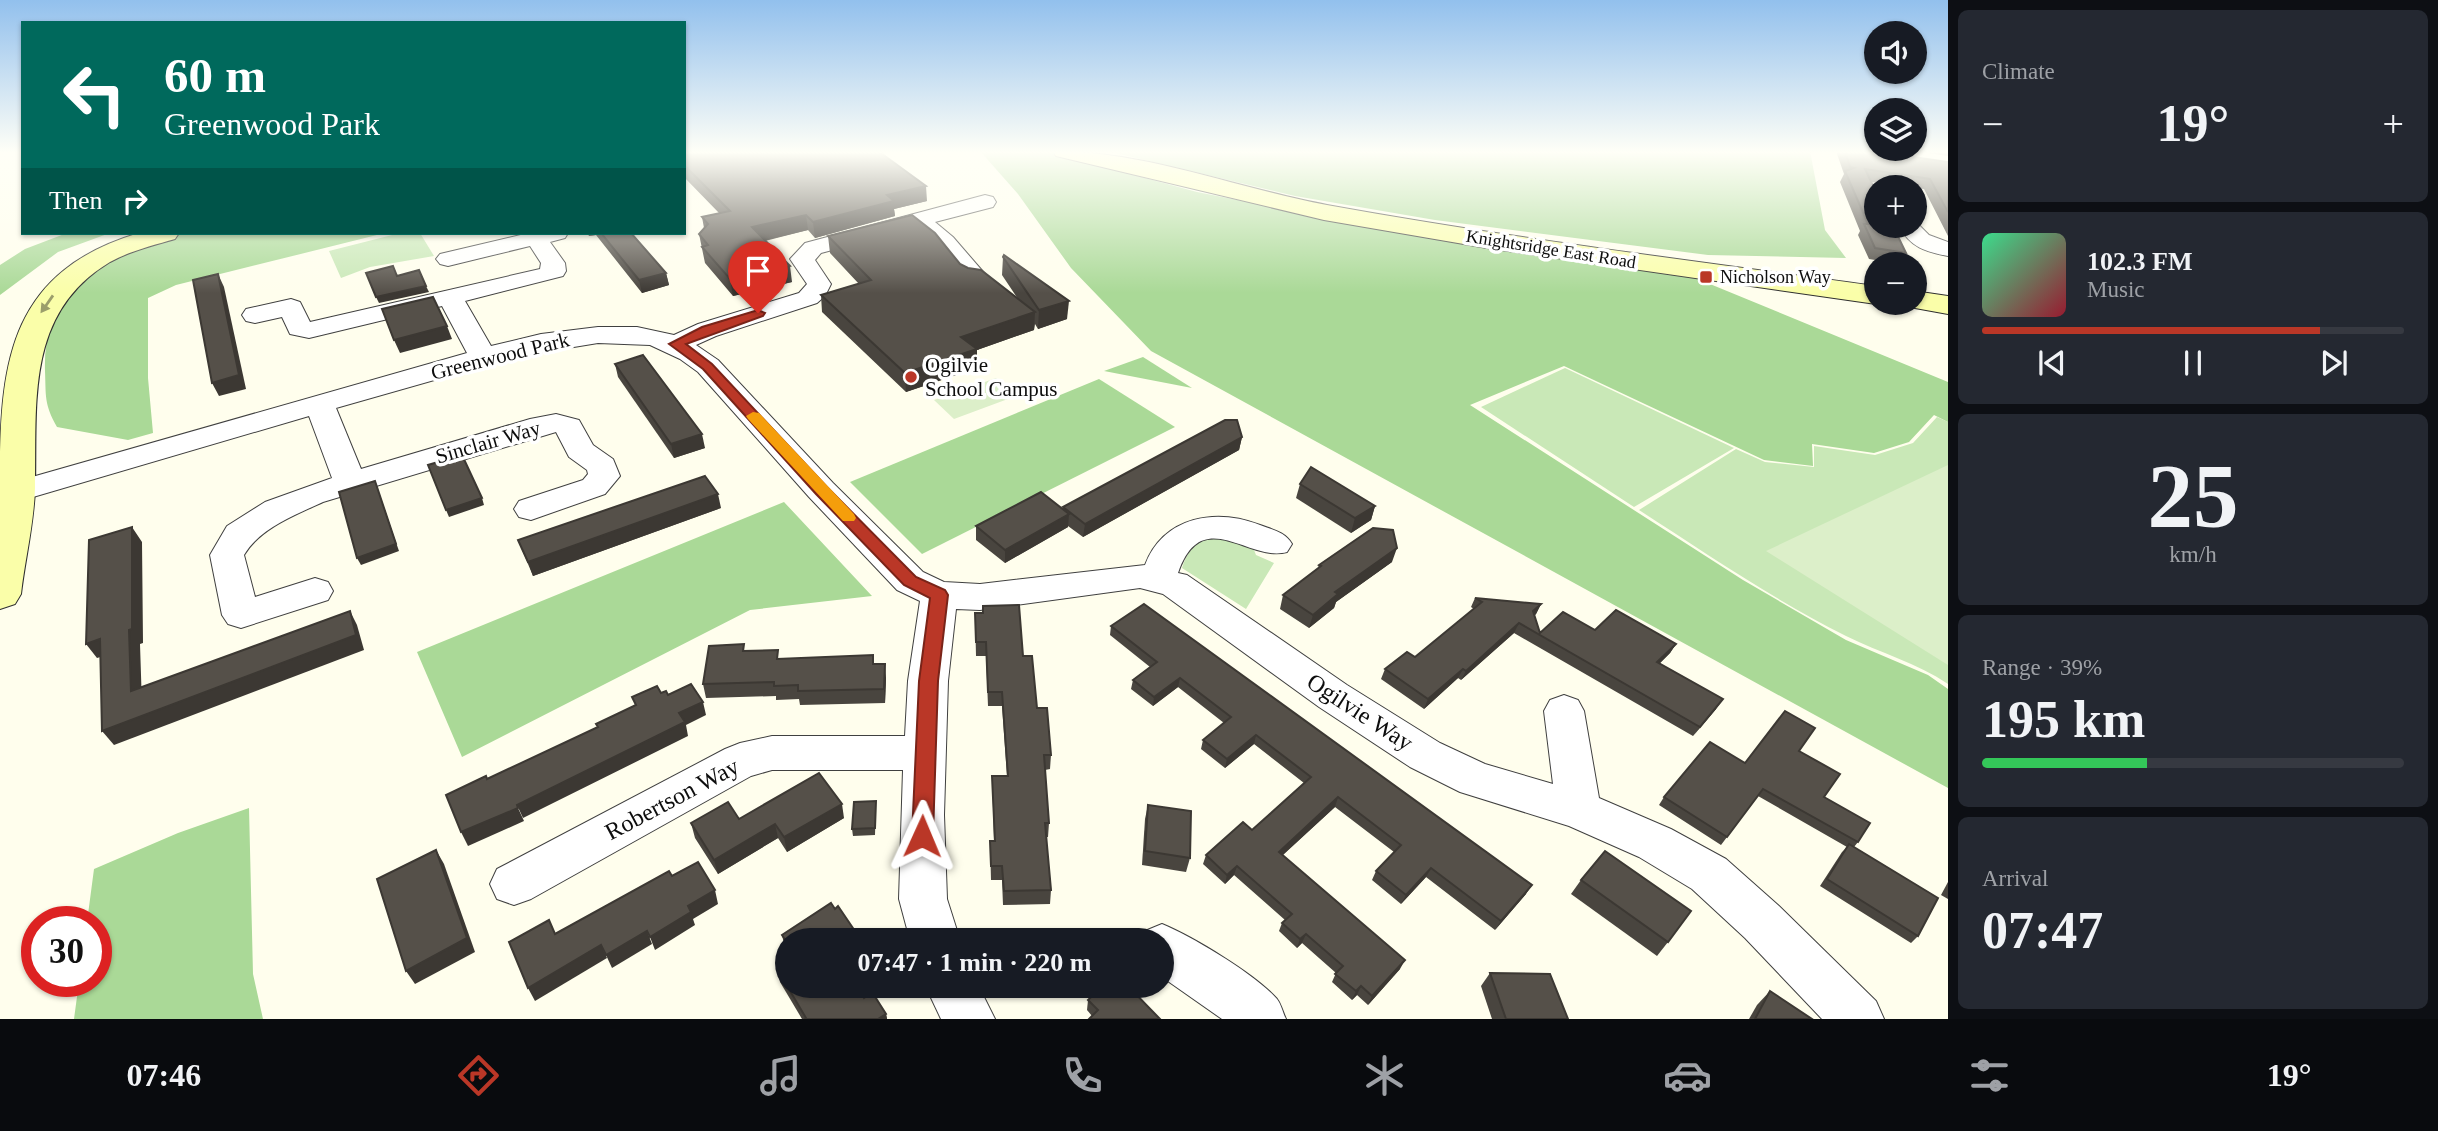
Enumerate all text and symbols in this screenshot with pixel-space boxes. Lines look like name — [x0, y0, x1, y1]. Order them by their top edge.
map controls — [1864, 21, 1927, 315]
button: sound — [1864, 21, 1927, 84]
text: 60 m — [164, 48, 266, 103]
icon: left — [49, 49, 140, 140]
text: Climate — [1982, 59, 2055, 84]
text: 19° — [2157, 95, 2229, 152]
button: layers — [1864, 98, 1927, 161]
text: − — [1982, 103, 2003, 145]
text: + — [2383, 103, 2404, 145]
text: Greenwood Park — [164, 106, 380, 142]
button: + — [1864, 175, 1927, 238]
icon: right — [116, 182, 154, 220]
text: Then — [49, 186, 102, 215]
street label: Knightsridge East Road — [1465, 226, 1637, 272]
pin — [728, 241, 788, 313]
text: 102.3 FM — [2087, 247, 2192, 276]
icon: arrive — [739, 252, 777, 290]
button: − — [1864, 252, 1927, 315]
place label: Nicholson Way — [1720, 267, 1831, 287]
marker: Nicholson Way — [1698, 269, 1714, 285]
text: Music — [2087, 277, 2145, 302]
one-way arrow — [40, 295, 54, 313]
street label: Greenwood Park — [428, 327, 572, 385]
icon: previous — [2033, 344, 2071, 382]
icon: pause — [2174, 344, 2212, 382]
icon: next — [2315, 344, 2353, 382]
place label: Ogilvie School Campus — [925, 353, 1057, 401]
marker: Ogilvie School Campus — [903, 369, 919, 385]
street label: Sinclair Way — [433, 415, 544, 468]
text: 25 — [2148, 446, 2239, 547]
text: km/h — [2169, 542, 2217, 567]
text: Range · 39% — [1982, 655, 2102, 680]
street label: Ogilvie Way — [1302, 668, 1418, 756]
text: 195 km — [1982, 691, 2145, 748]
street label: Robertson Way — [601, 753, 743, 845]
position arrow — [885, 799, 959, 873]
text: Arrival — [1982, 866, 2048, 891]
text: 07:47 — [1982, 902, 2103, 959]
speed limit sign: 30 — [21, 906, 112, 997]
text: 07:47 · 1 min · 220 m — [858, 948, 1092, 977]
icon: directions — [454, 1051, 503, 1100]
icon: music — [756, 1051, 805, 1100]
icon: phone — [1058, 1051, 1107, 1100]
icon: climate — [1360, 1051, 1409, 1100]
icon: car — [1663, 1051, 1712, 1100]
icon: filters — [1965, 1051, 2014, 1100]
text: 07:46 — [127, 1057, 201, 1093]
text: 19° — [2267, 1057, 2311, 1093]

